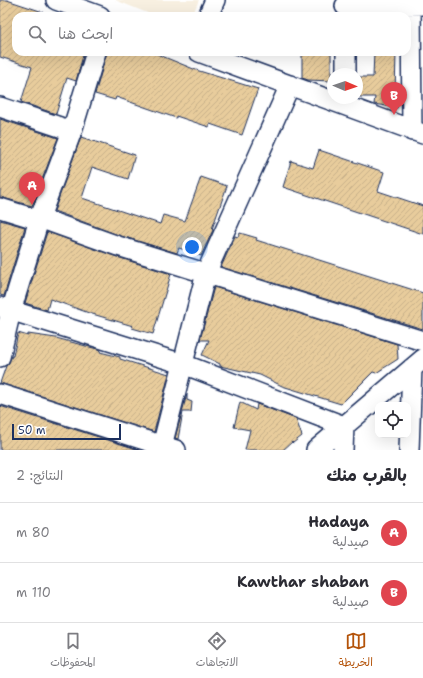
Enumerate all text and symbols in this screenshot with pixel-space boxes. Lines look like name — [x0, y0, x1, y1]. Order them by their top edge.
search box — [12, 12, 411, 56]
icon: search — [26, 23, 48, 45]
text: ابحث هنا — [58, 24, 113, 44]
north arrow — [327, 68, 363, 104]
pin: B — [381, 82, 407, 115]
pin: A — [19, 172, 45, 205]
your location — [182, 237, 202, 257]
map controls — [375, 402, 411, 438]
button: locate — [375, 402, 411, 438]
scale bar — [12, 422, 121, 441]
text: 50 m — [18, 423, 46, 438]
text: بالقرب منك — [327, 464, 407, 486]
text: النتائج: 2 — [16, 467, 63, 484]
text: Hadaya — [308, 512, 369, 532]
text: 80 m — [16, 524, 50, 541]
text: A — [389, 524, 399, 541]
text: صيدلية — [332, 533, 369, 550]
text: Kawthar shaban — [237, 572, 369, 592]
text: 110 m — [16, 584, 51, 601]
text: B — [390, 584, 398, 601]
text: صيدلية — [332, 593, 369, 610]
tab: المحفوظات — [50, 630, 95, 672]
tab: الاتجاهات — [196, 630, 238, 672]
tab: الخريطة — [339, 630, 373, 672]

